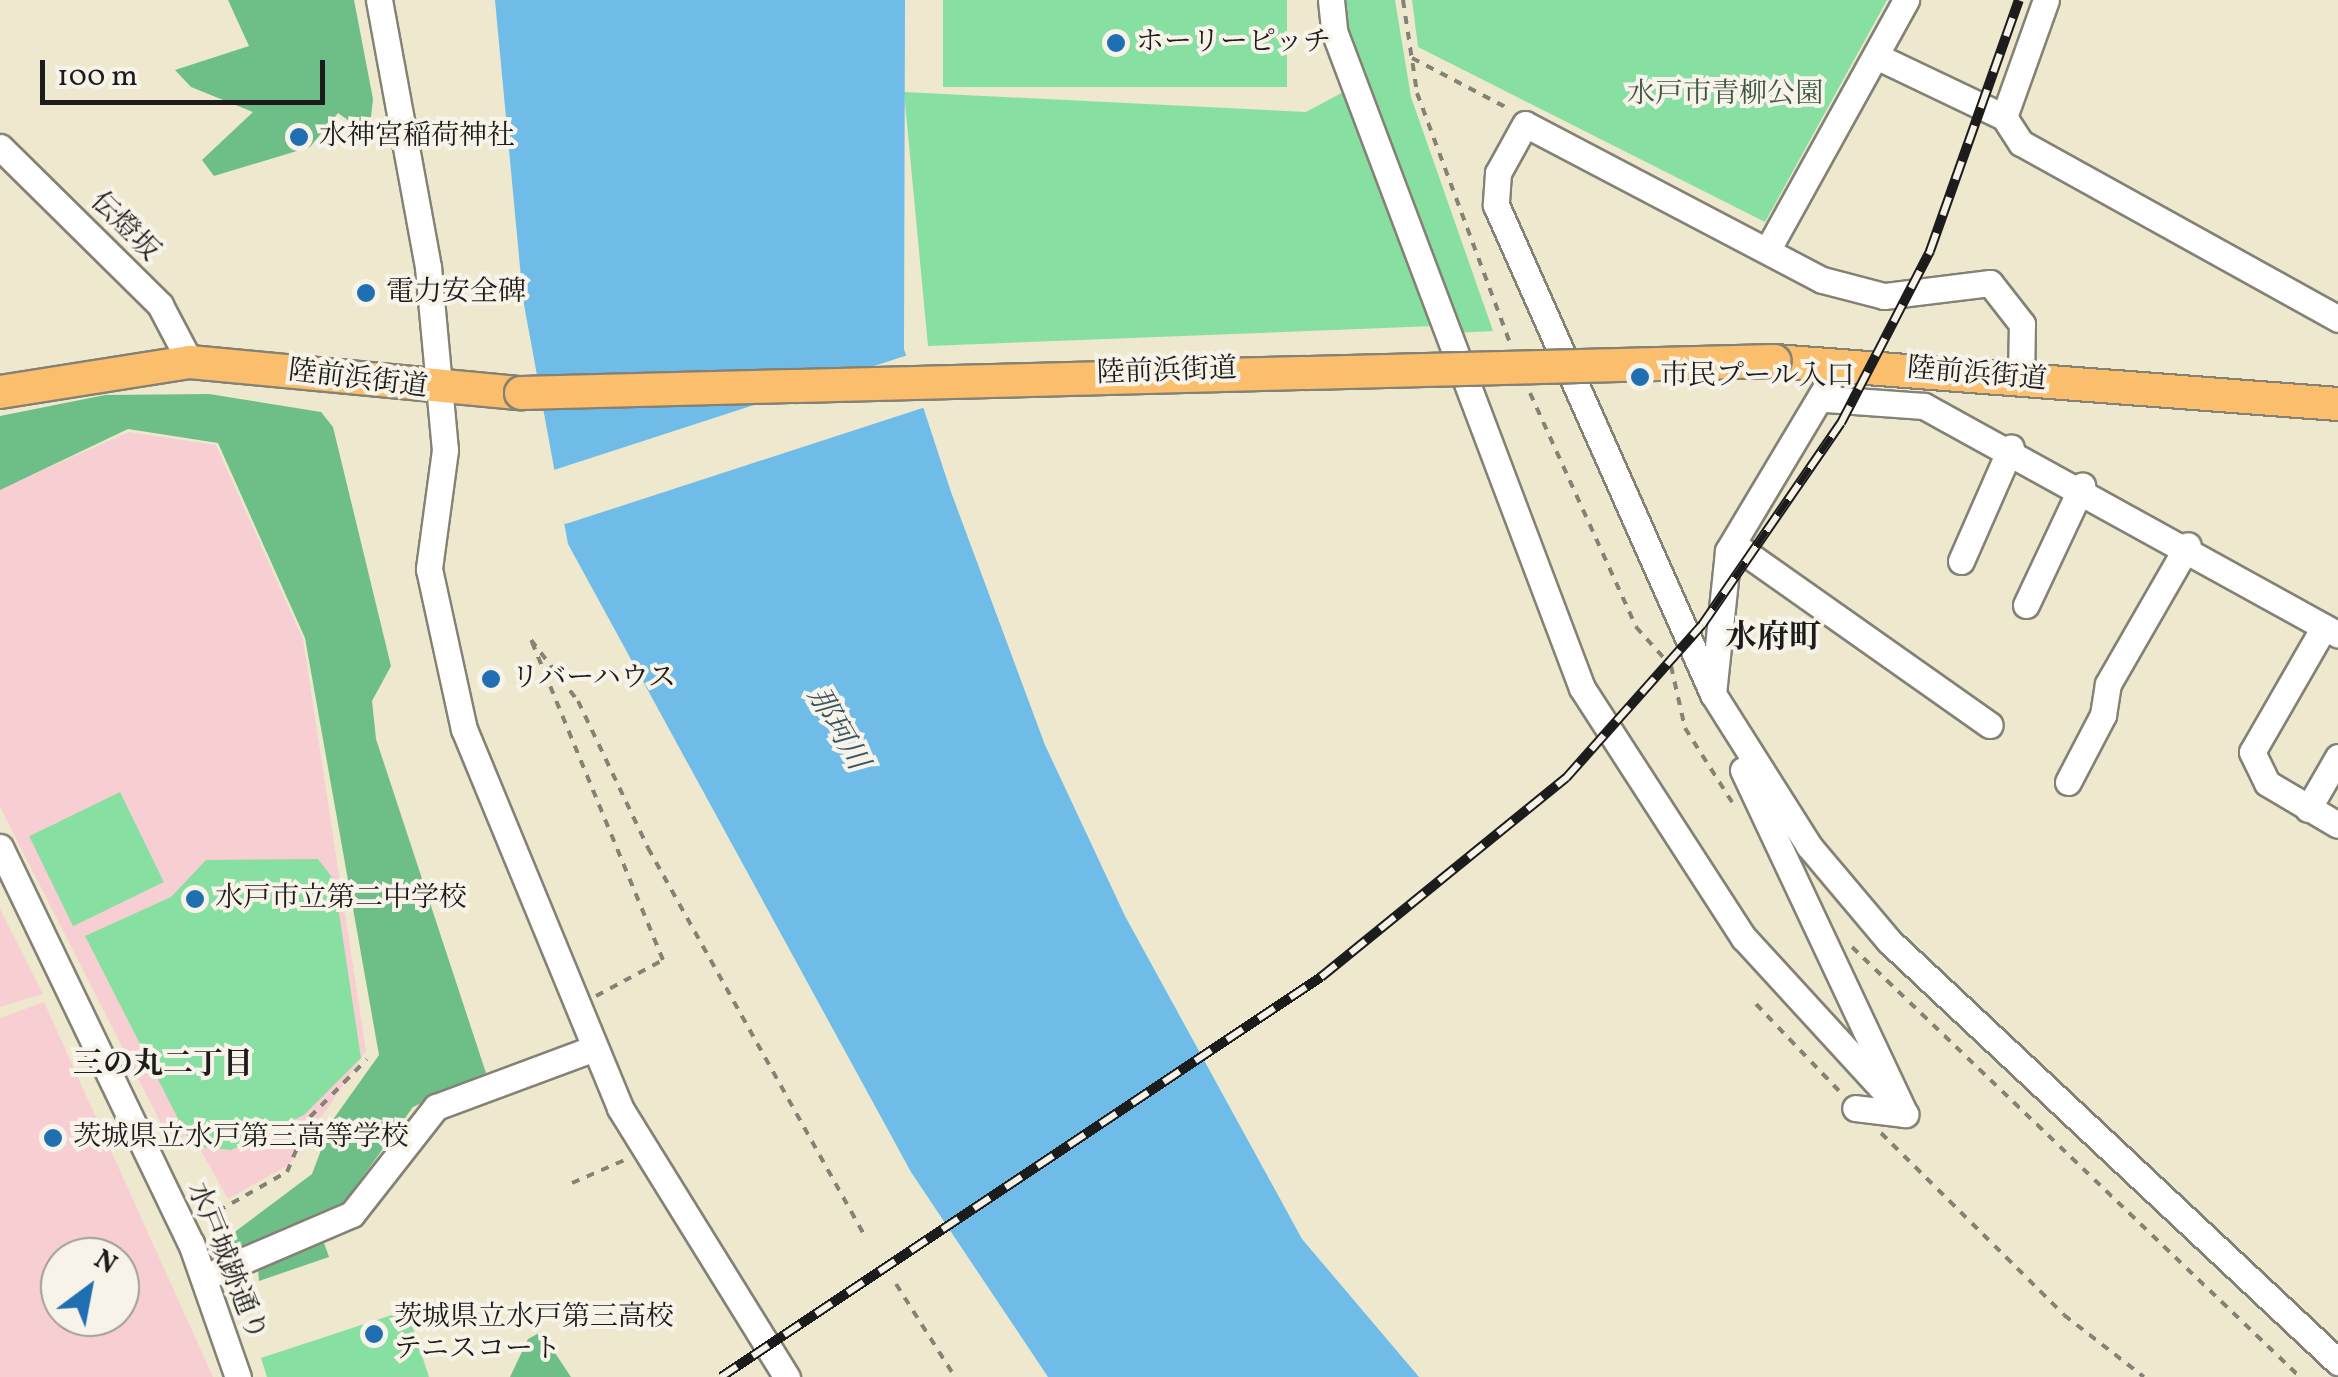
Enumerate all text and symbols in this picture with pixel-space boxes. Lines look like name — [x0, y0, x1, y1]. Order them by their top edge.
place label: ホーリーピッチ — [1136, 26, 1332, 60]
marker: ホーリーピッチ — [1105, 32, 1127, 54]
scale bar — [45, 40, 330, 102]
text: 100 m — [57, 56, 138, 98]
park label: 水戸市青柳公園 — [1627, 78, 1823, 112]
place label: 水神宮稲荷神社 — [319, 120, 515, 154]
marker: 水神宮稲荷神社 — [288, 126, 310, 148]
street label: 伝燈坂 — [82, 185, 166, 269]
place label: 電力安全碑 — [386, 276, 526, 310]
marker: 電力安全碑 — [355, 282, 377, 304]
street label: 陸前浜街道 — [1906, 352, 2048, 398]
street label: 陸前浜街道 — [1096, 353, 1238, 391]
street label: 陸前浜街道 — [286, 355, 430, 405]
place label: 市民プール入口 — [1660, 360, 1855, 394]
marker: 市民プール入口 — [1629, 366, 1651, 388]
district label: 水府町 — [1725, 620, 1821, 658]
place label: リバーハウス — [511, 662, 679, 696]
marker: リバーハウス — [480, 668, 502, 690]
water label: 那珂川 — [799, 681, 875, 777]
place label: 水戸市立第二中学校 — [215, 882, 467, 916]
marker: 水戸市立第二中学校 — [184, 888, 206, 910]
district label: 三の丸二丁目 — [73, 1047, 253, 1083]
place label: 茨城県立水戸第三高等学校 — [73, 1121, 409, 1155]
marker: 茨城県立水戸第三高等学校 — [42, 1127, 64, 1149]
street label: 水戸城跡通り — [179, 1178, 273, 1346]
north arrow — [40, 1237, 140, 1337]
text: N — [86, 1241, 124, 1285]
place label: 茨城県立水戸第三高校 テニスコート — [394, 1301, 674, 1367]
marker: 茨城県立水戸第三高校 テニスコート — [363, 1323, 385, 1345]

